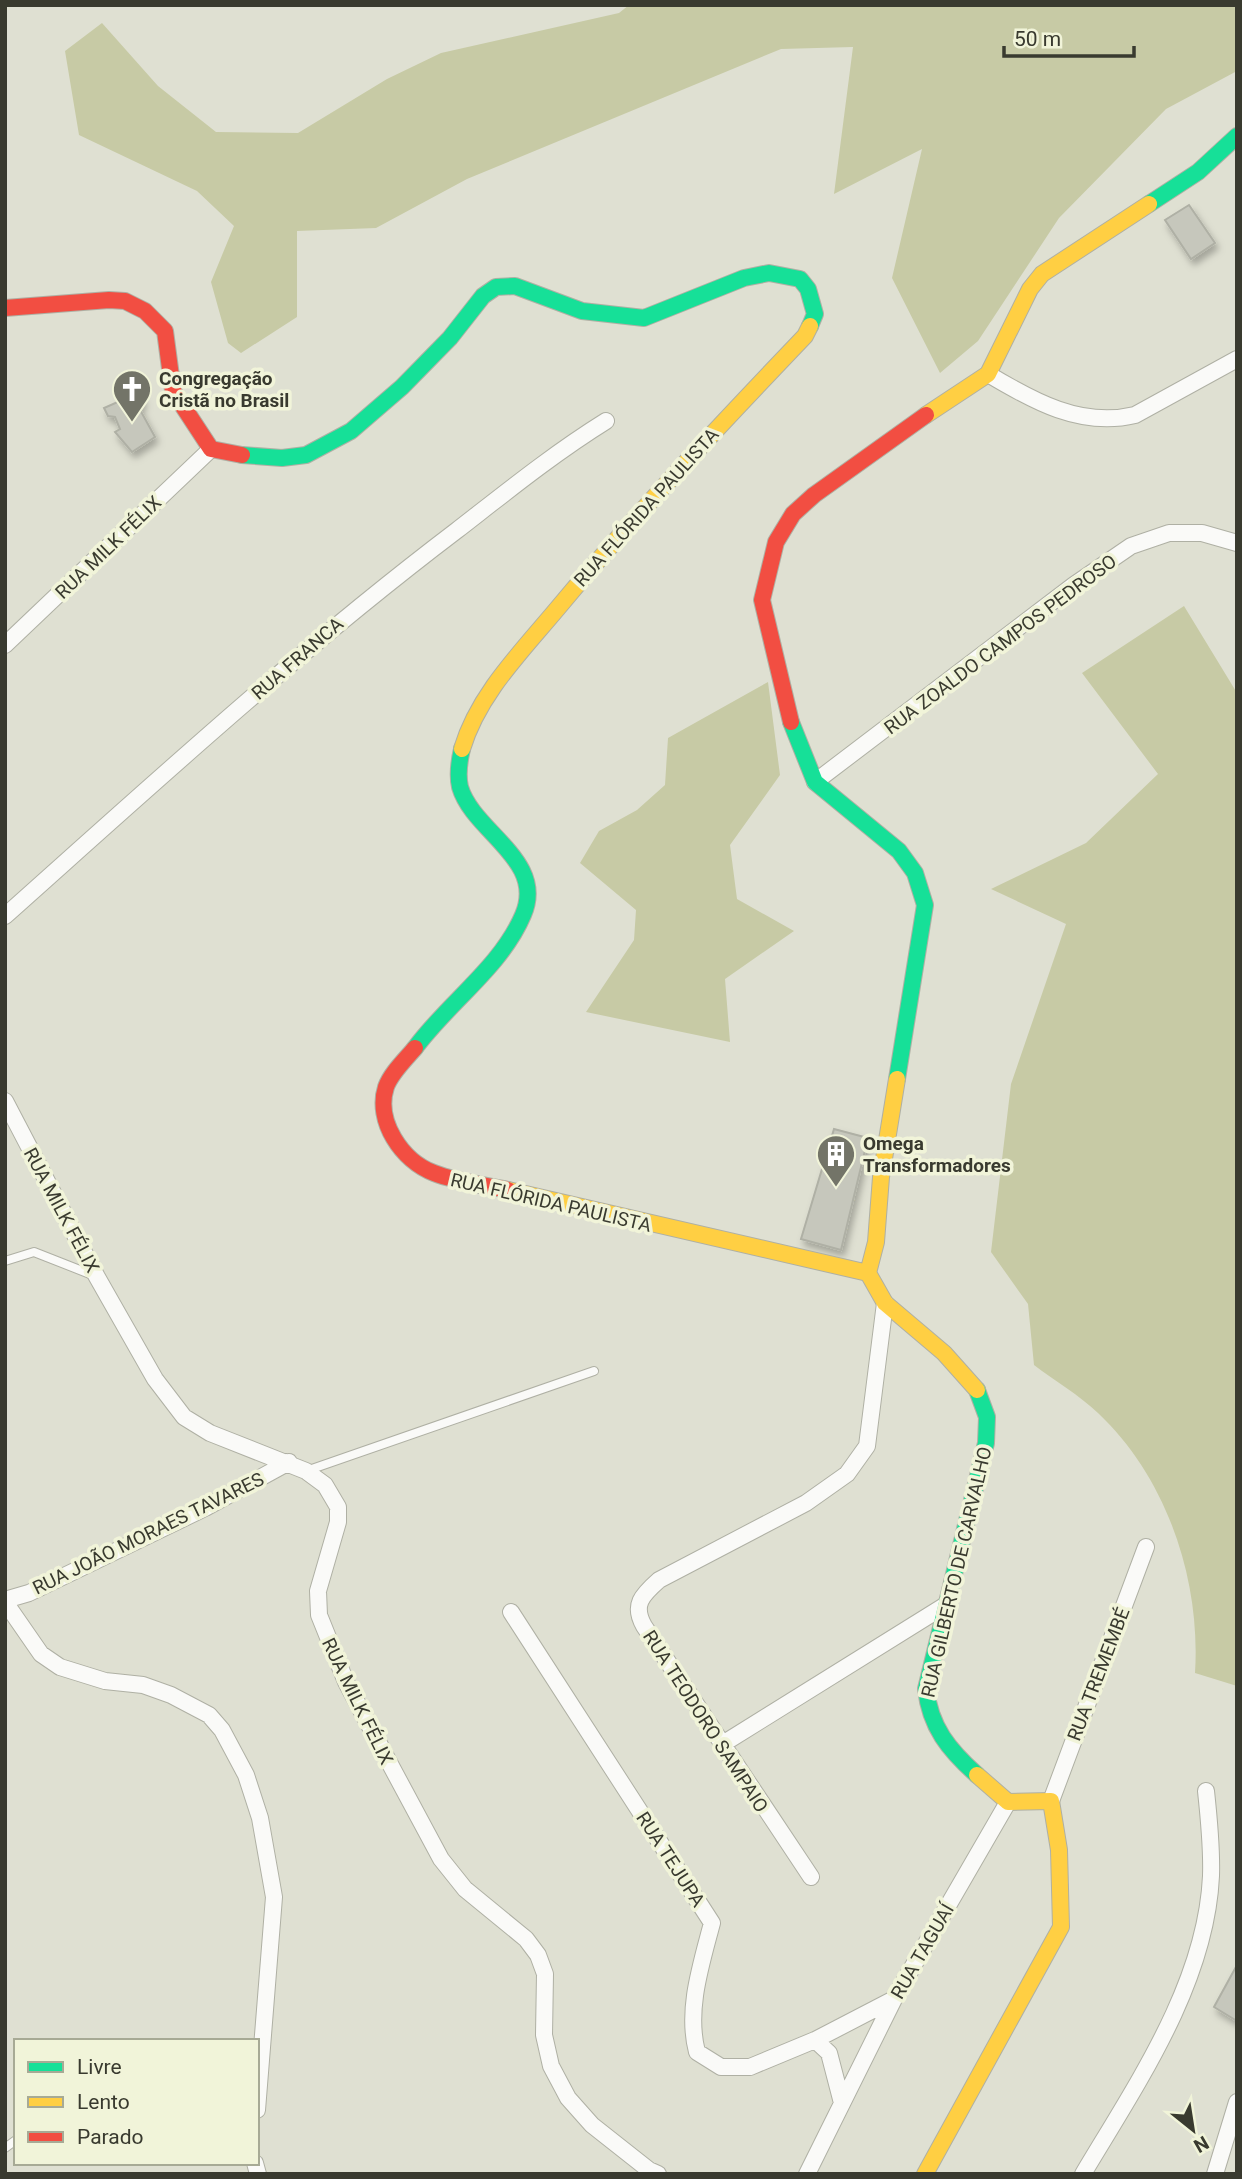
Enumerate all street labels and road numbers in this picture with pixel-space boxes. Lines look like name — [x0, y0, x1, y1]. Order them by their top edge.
street label: RUA FLÓRIDA PAULISTA — [569, 423, 724, 591]
street label: RUA MILK FÉLIX — [51, 491, 166, 604]
street label: RUA ZOALDO CAMPOS PEDROSO — [880, 550, 1121, 739]
street label: RUA FRANCA — [247, 612, 348, 704]
street label: RUA MILK FÉLIX — [19, 1144, 104, 1277]
street label: RUA FLÓRIDA PAULISTA — [448, 1168, 654, 1237]
street label: RUA GILBERTO DE CARVALHO — [916, 1444, 997, 1700]
street label: RUA JOÃO MORAES TAVARES — [29, 1467, 268, 1600]
street label: RUA TREMEMBÉ — [1062, 1604, 1135, 1744]
street label: RUA TEODORO SAMPAIO — [638, 1626, 773, 1817]
street label: RUA MILK FÉLIX — [317, 1634, 398, 1769]
street label: RUA TEJUPA — [631, 1807, 710, 1912]
street label: RUA TAGUAÍ — [886, 1899, 959, 2003]

